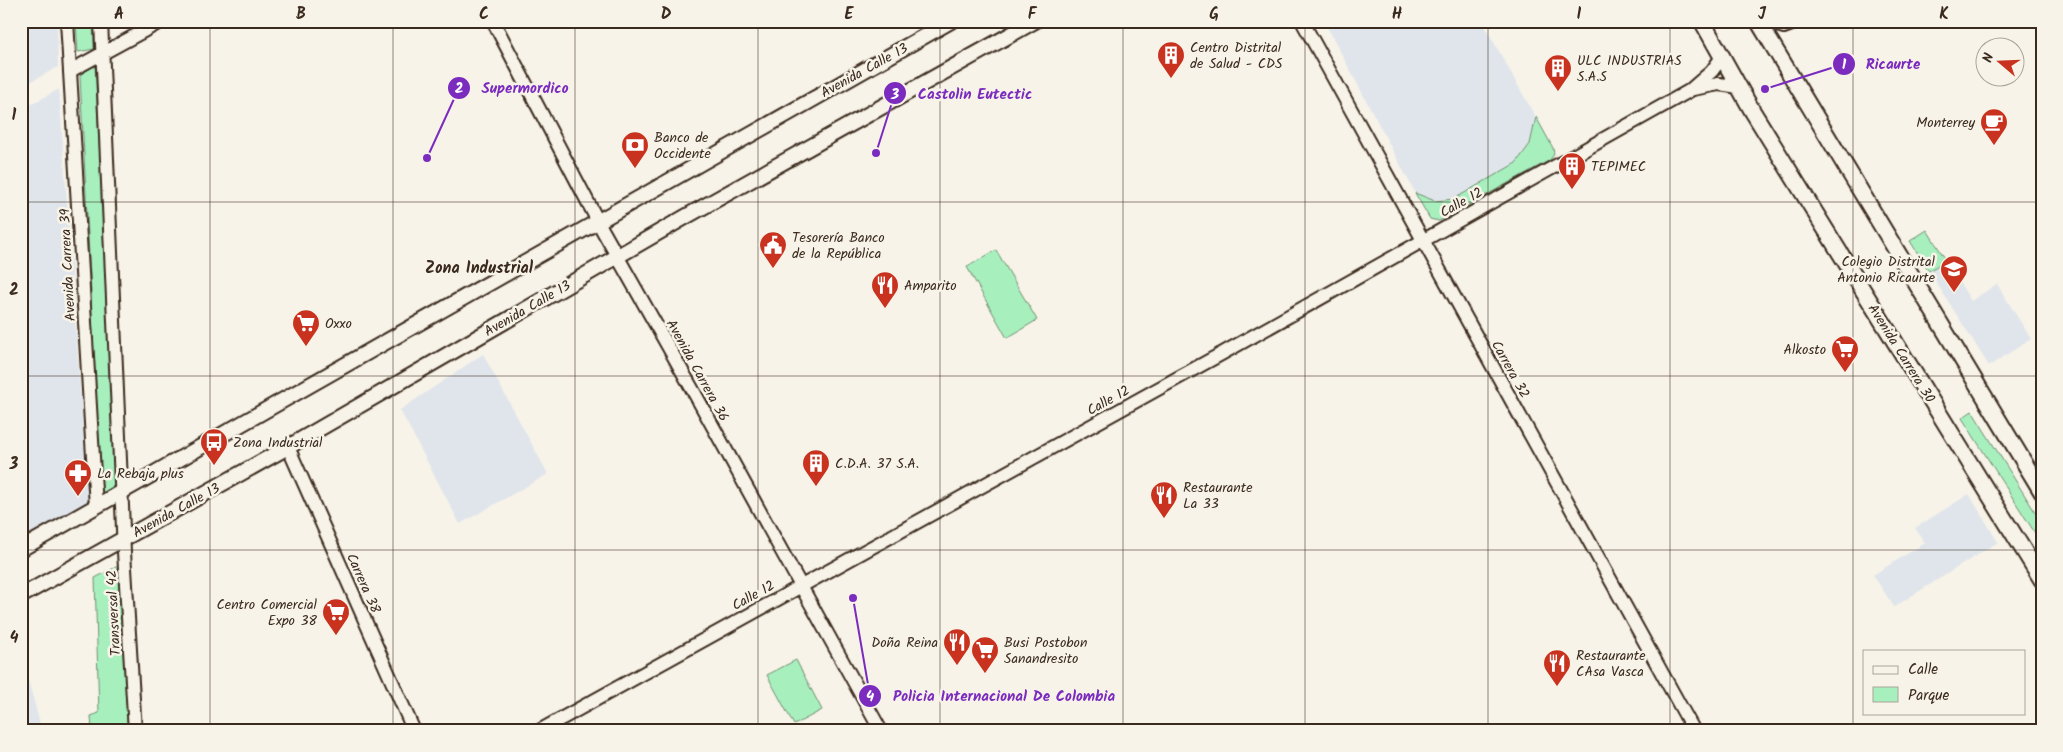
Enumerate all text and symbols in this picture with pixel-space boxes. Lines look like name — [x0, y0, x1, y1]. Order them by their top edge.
text: A — [114, 2, 124, 27]
text: B — [296, 2, 306, 27]
text: C — [479, 2, 489, 27]
text: D — [661, 2, 672, 27]
text: E — [845, 2, 855, 27]
text: F — [1028, 2, 1038, 27]
text: G — [1209, 2, 1219, 27]
text: H — [1392, 2, 1402, 27]
text: I — [1577, 2, 1582, 27]
text: J — [1758, 2, 1767, 27]
text: K — [1939, 2, 1949, 27]
place label: Centro Distrital de Salud - CDS — [1190, 37, 1283, 75]
north arrow — [1976, 38, 2026, 88]
street label: Avenida Calle 13 — [818, 39, 910, 101]
building icon: Centro Distrital de Salud - CDS — [1156, 40, 1186, 79]
callout: Ricaurte — [1831, 49, 1931, 79]
place label: ULC INDUSTRIAS S.A.S — [1577, 50, 1682, 88]
text: N — [1977, 50, 2001, 66]
building icon: ULC INDUSTRIAS S.A.S — [1543, 53, 1573, 92]
text: 1 — [1842, 53, 1847, 77]
text: Ricaurte — [1866, 53, 1921, 77]
callout: Supermordico — [447, 73, 579, 103]
text: 2 — [455, 77, 464, 101]
text: Supermordico — [481, 77, 569, 101]
callout: Castolin Eutectic — [882, 78, 1042, 108]
text: Castolin Eutectic — [918, 83, 1032, 107]
text: 1 — [12, 103, 17, 128]
cafe icon: Monterrey — [1979, 107, 2009, 146]
place label: Monterrey — [1916, 112, 1975, 134]
place label: Banco de Occidente — [654, 127, 712, 165]
bank icon: Banco de Occidente — [620, 130, 650, 169]
building icon: TEPIMEC — [1557, 151, 1587, 190]
place label: TEPIMEC — [1591, 156, 1646, 178]
street label: Calle 12 — [1436, 182, 1487, 224]
street label: Avenida Carrera 39 — [54, 208, 82, 322]
place label: Tesorería Banco de la República — [792, 227, 885, 265]
public building icon: Tesorería Banco de la República — [758, 230, 788, 269]
place label: Colegio Distrital Antonio Ricaurte — [1837, 251, 1936, 289]
school or university icon: Colegio Distrital Antonio Ricaurte — [1939, 254, 1969, 293]
district label: Zona Industrial — [425, 256, 534, 281]
restaurant icon: Amparito — [870, 270, 900, 309]
street label: Avenida Calle 13 — [480, 275, 575, 343]
place label: Amparito — [904, 275, 957, 297]
text: 2 — [9, 278, 19, 303]
street label: Avenida Carrera 30 — [1862, 300, 1940, 407]
supermarket icon: Oxxo — [291, 308, 321, 347]
place label: Oxxo — [325, 313, 352, 335]
street label: Avenida Carrera 36 — [660, 315, 734, 426]
supermarket icon: Alkosto — [1830, 334, 1860, 373]
street label: Carrera 32 — [1485, 336, 1535, 403]
place label: Alkosto — [1783, 339, 1826, 361]
street label: Calle 12 — [1083, 380, 1134, 422]
bus stop icon: Zona Industrial — [199, 427, 229, 466]
place label: Zona Industrial — [233, 432, 323, 454]
building icon: C.D.A. 37 S.A. — [801, 448, 831, 487]
text: 3 — [9, 452, 19, 477]
place label: C.D.A. 37 S.A. — [835, 453, 919, 475]
pharmacy icon: La Rebaja plus — [63, 458, 93, 497]
place label: La Rebaja plus — [97, 463, 184, 485]
place label: Restaurante La 33 — [1183, 477, 1253, 515]
street label: Avenida Calle 13 — [129, 478, 224, 544]
restaurant icon: Restaurante La 33 — [1149, 480, 1179, 519]
street label: Carrera 38 — [340, 550, 386, 618]
street label: Transversal 42 — [101, 569, 127, 657]
street label: Calle 12 — [728, 575, 779, 617]
place label: Centro Comercial Expo 38 — [216, 594, 318, 632]
supermarket icon: Centro Comercial Expo 38 — [321, 597, 351, 636]
text: 4 — [10, 626, 19, 651]
restaurant icon: Doña Reina — [942, 627, 972, 666]
place label: Doña Reina — [871, 632, 938, 654]
place label: Busi Postobon Sanandresito — [1004, 632, 1087, 670]
supermarket icon: Busi Postobon Sanandresito — [970, 635, 1000, 674]
place label: Restaurante CAsa Vasca — [1576, 645, 1646, 683]
restaurant icon: Restaurante CAsa Vasca — [1542, 648, 1572, 687]
legend — [1863, 650, 2026, 714]
text: Calle — [1908, 658, 1938, 682]
callout: Policia Internacional De Colombia — [858, 681, 1125, 711]
text: Parque — [1908, 684, 1949, 708]
text: 4 — [866, 685, 874, 709]
text: Policia Internacional De Colombia — [893, 685, 1115, 709]

